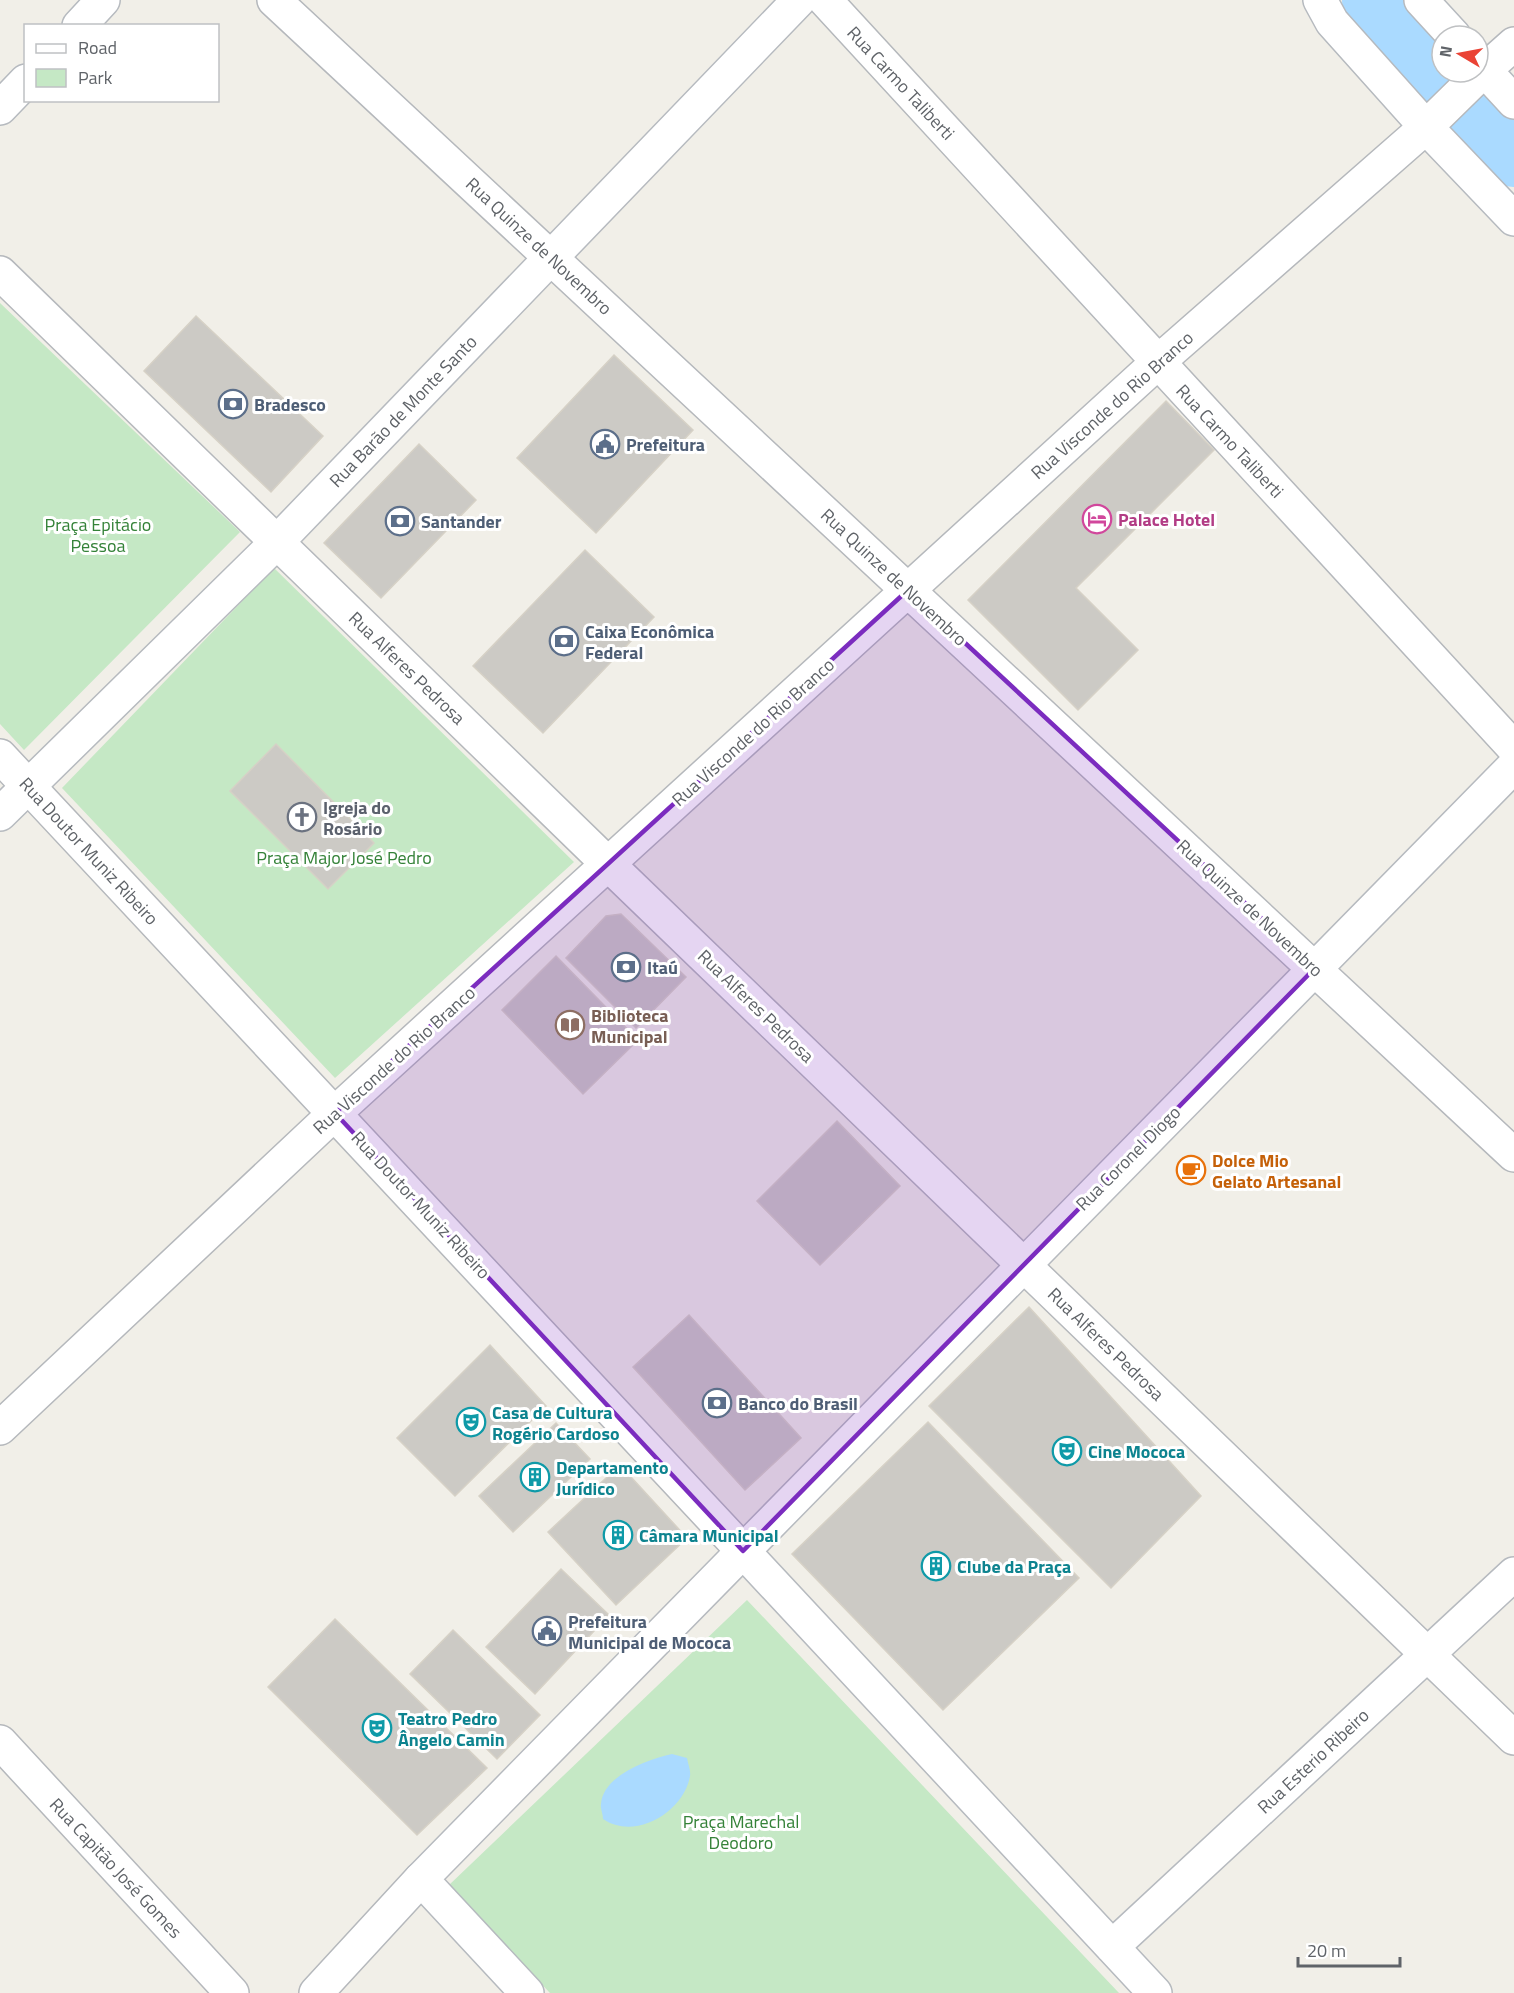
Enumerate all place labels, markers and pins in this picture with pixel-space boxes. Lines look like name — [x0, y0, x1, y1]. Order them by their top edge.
bank icon: Bradesco — [217, 388, 249, 420]
place label: Bradesco — [254, 391, 326, 418]
public building icon: Prefeitura — [589, 428, 621, 460]
place label: Prefeitura — [626, 431, 705, 458]
hotel icon: Palace Hotel — [1081, 503, 1113, 535]
bank icon: Santander — [384, 505, 416, 537]
place label: Palace Hotel — [1118, 506, 1215, 533]
place label: Santander — [421, 508, 502, 535]
place label: Caixa Econômica Federal — [585, 618, 714, 666]
bank icon: Caixa Econômica Federal — [548, 625, 580, 657]
place label: Igreja do Rosário — [323, 794, 391, 842]
church icon: Igreja do Rosário — [286, 801, 318, 833]
bank icon: Itaú — [610, 951, 642, 983]
place label: Itaú — [647, 954, 678, 981]
place label: Biblioteca Municipal — [591, 1002, 668, 1050]
library icon: Biblioteca Municipal — [554, 1009, 586, 1041]
place label: Dolce Mio Gelato Artesanal — [1212, 1147, 1341, 1195]
cafe icon: Dolce Mio Gelato Artesanal — [1175, 1154, 1207, 1186]
bank icon: Banco do Brasil — [701, 1387, 733, 1419]
place label: Banco do Brasil — [738, 1390, 858, 1417]
place label: Casa de Cultura Rogério Cardoso — [492, 1399, 619, 1447]
theatre icon: Casa de Cultura Rogério Cardoso — [455, 1406, 487, 1438]
theatre icon: Cine Mococa — [1051, 1435, 1083, 1467]
place label: Cine Mococa — [1088, 1438, 1185, 1465]
place label: Departamento Jurídico — [556, 1454, 668, 1502]
building icon: Departamento Jurídico — [519, 1461, 551, 1493]
building icon: Câmara Municipal — [602, 1519, 634, 1551]
place label: Câmara Municipal — [639, 1522, 779, 1549]
building icon: Clube da Praça — [920, 1550, 952, 1582]
place label: Clube da Praça — [957, 1553, 1071, 1580]
place label: Prefeitura Municipal de Mococa — [568, 1608, 731, 1656]
public building icon: Prefeitura Municipal de Mococa — [531, 1615, 563, 1647]
place label: Teatro Pedro Ângelo Camin — [398, 1705, 505, 1753]
theatre icon: Teatro Pedro Ângelo Camin — [361, 1712, 393, 1744]

